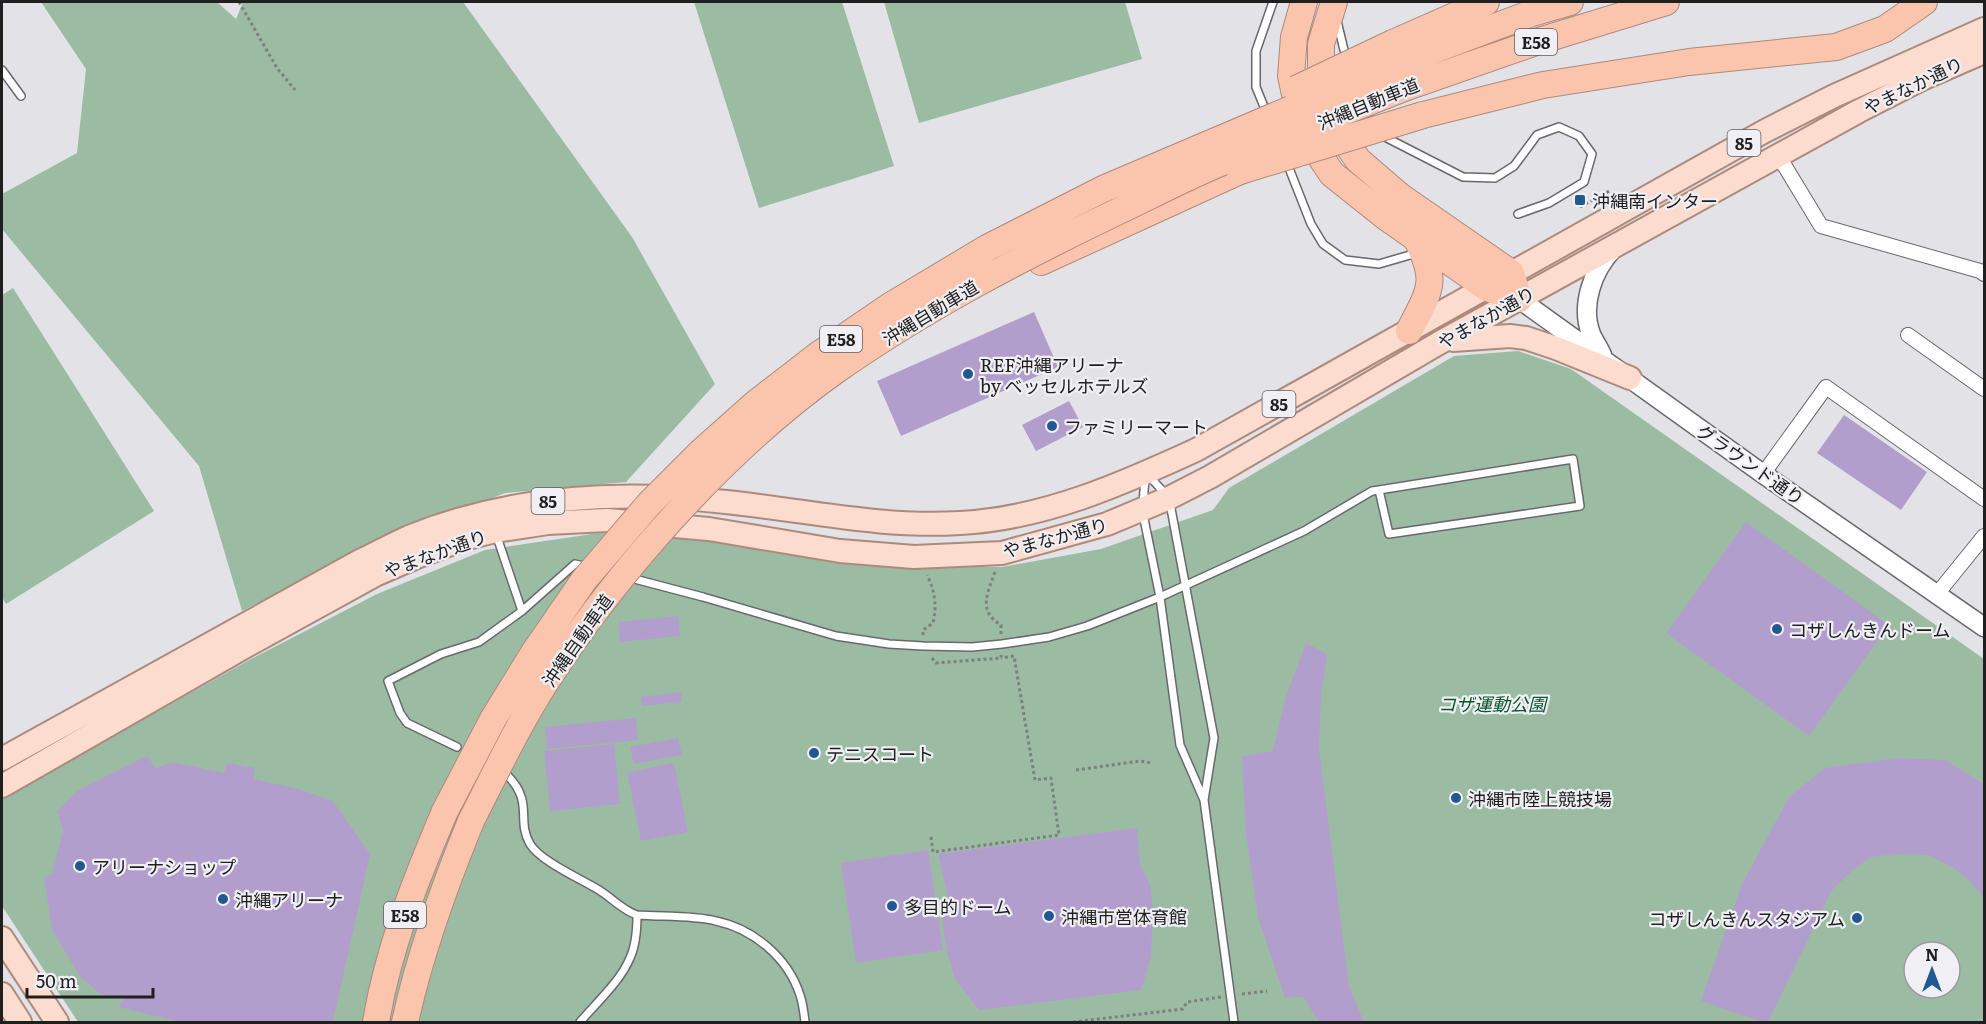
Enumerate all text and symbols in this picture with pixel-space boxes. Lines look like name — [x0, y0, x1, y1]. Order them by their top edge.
road number: E58 — [1515, 29, 1557, 55]
street label: やまなか通り — [1859, 49, 1967, 121]
street label: 沖縄自動車道 — [1313, 70, 1423, 136]
road number: 85 — [1728, 130, 1760, 156]
place label: 沖縄南インター — [1592, 187, 1718, 214]
marker: 沖縄南インター — [1573, 193, 1587, 207]
street label: 沖縄自動車道 — [877, 273, 983, 351]
street label: やまなか通り — [1432, 279, 1540, 355]
road number: E58 — [820, 326, 862, 352]
place label: REF沖縄アリーナ by ベッセルホテルズ — [980, 351, 1149, 399]
marker: REF沖縄アリーナ by ベッセルホテルズ — [961, 367, 975, 381]
road number: 85 — [1262, 391, 1296, 417]
place label: ファミリーマート — [1064, 413, 1208, 440]
street label: グラウンド通り — [1692, 417, 1810, 511]
marker: ファミリーマート — [1045, 419, 1059, 433]
road number: 85 — [532, 488, 564, 514]
street label: やまなか通り — [999, 510, 1111, 564]
street label: やまなか通り — [380, 522, 490, 584]
street label: 沖縄自動車道 — [535, 588, 619, 692]
place label: コザしんきんドーム — [1789, 616, 1950, 643]
marker: コザしんきんドーム — [1770, 622, 1784, 636]
park label: コザ運動公園 — [1438, 690, 1549, 717]
place label: テニスコート — [826, 740, 934, 767]
marker: テニスコート — [807, 746, 821, 760]
place label: 沖縄市陸上競技場 — [1468, 785, 1612, 812]
marker: 沖縄市陸上競技場 — [1449, 791, 1463, 805]
place label: アリーナショップ — [92, 853, 236, 880]
marker: アリーナショップ — [73, 859, 87, 873]
place label: 沖縄アリーナ — [235, 886, 343, 913]
marker: 沖縄アリーナ — [216, 892, 230, 906]
place label: 多目的ドーム — [904, 893, 1011, 920]
marker: 多目的ドーム — [885, 899, 899, 913]
road number: E58 — [384, 902, 426, 928]
place label: 沖縄市営体育館 — [1061, 903, 1187, 930]
place label: コザしんきんスタジアム — [1648, 905, 1845, 932]
marker: 沖縄市営体育館 — [1042, 909, 1056, 923]
marker: コザしんきんスタジアム — [1850, 911, 1864, 925]
north arrow — [1902, 940, 1962, 1000]
text: N — [1925, 942, 1939, 966]
scale bar — [27, 961, 153, 999]
text: 50 m — [36, 967, 77, 994]

